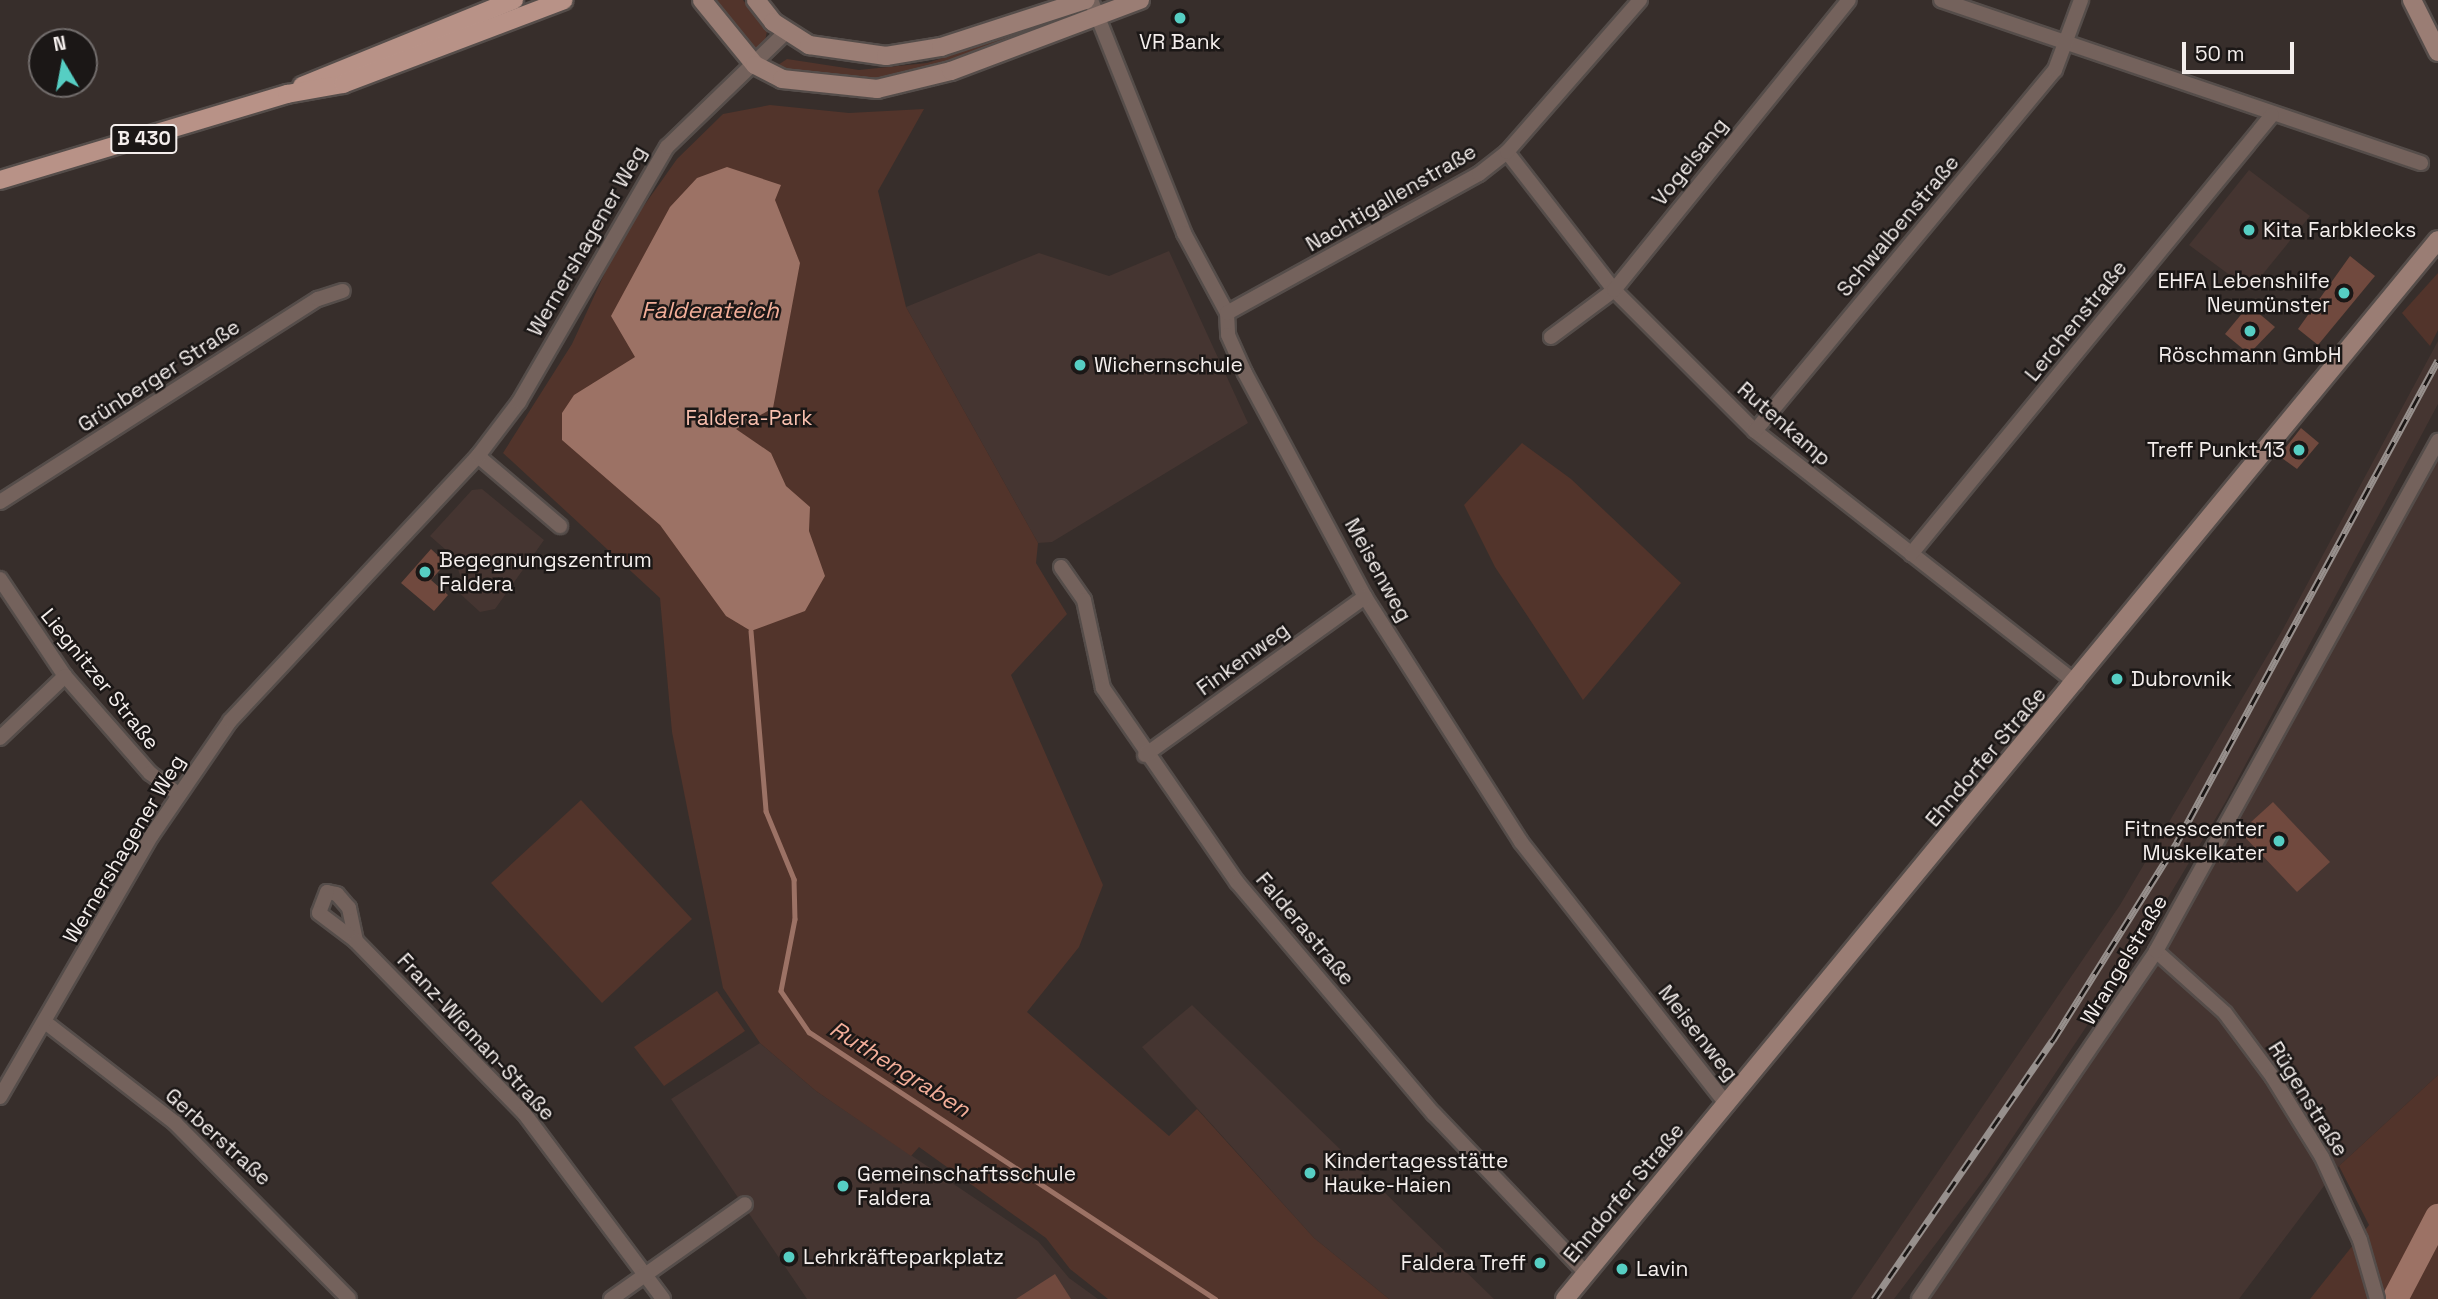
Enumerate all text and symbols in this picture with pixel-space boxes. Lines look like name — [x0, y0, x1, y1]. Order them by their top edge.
marker: VR Bank — [1172, 10, 1188, 26]
north arrow — [28, 28, 98, 98]
scale bar — [2186, 28, 2298, 72]
place label: VR Bank — [1139, 29, 1221, 55]
text: N — [51, 30, 68, 57]
text: 50 m — [2195, 40, 2245, 67]
street label: Vogelsang — [1647, 113, 1733, 211]
road number: B 430 — [109, 124, 179, 154]
street label: Nachtigallenstraße — [1301, 139, 1481, 257]
street label: Wernershagener Weg — [522, 141, 652, 341]
street label: Schwalbenstraße — [1832, 150, 1964, 302]
place label: Kita Farbklecks — [2263, 217, 2416, 243]
marker: Kita Farbklecks — [2241, 222, 2257, 238]
street label: Lerchenstraße — [2020, 256, 2132, 386]
place label: EHFA Lebenshilfe Neumünster — [2157, 268, 2330, 318]
marker: EHFA Lebenshilfe Neumünster — [2336, 285, 2352, 301]
water label: Falderateich — [641, 296, 779, 324]
street label: Grünberger Straße — [73, 314, 245, 438]
marker: Röschmann GmbH — [2242, 323, 2258, 339]
place label: Röschmann GmbH — [2158, 342, 2342, 368]
place label: Wichernschule — [1094, 352, 1243, 378]
marker: Wichernschule — [1072, 357, 1088, 373]
street label: Rutenkamp — [1732, 377, 1836, 471]
park label: Faldera-Park — [685, 405, 813, 431]
place label: Treff Punkt 13 — [2147, 437, 2285, 463]
marker: Treff Punkt 13 — [2291, 442, 2307, 458]
street label: Meisenweg — [1339, 514, 1417, 626]
place label: Begegnungszentrum Faldera — [439, 547, 652, 597]
marker: Begegnungszentrum Faldera — [417, 564, 433, 580]
street label: Liegnitzer Straße — [35, 603, 165, 755]
street label: Finkenweg — [1192, 617, 1294, 701]
place label: Dubrovnik — [2131, 666, 2232, 692]
marker: Dubrovnik — [2109, 671, 2125, 687]
street label: Ehndorfer Straße — [1920, 682, 2052, 832]
street label: Wernershagener Weg — [58, 750, 190, 948]
place label: Fitnesscenter Muskelkater — [2124, 816, 2265, 866]
marker: Fitnesscenter Muskelkater — [2271, 833, 2287, 849]
street label: Falderastraße — [1250, 867, 1360, 991]
street label: Wrangelstraße — [2075, 890, 2173, 1030]
street label: Franz-Wieman-Straße — [392, 948, 560, 1126]
street label: Meisenweg — [1653, 980, 1743, 1086]
water label: Ruthengraben — [825, 1015, 975, 1123]
street label: Rügenstraße — [2263, 1037, 2353, 1161]
street label: Gerberstraße — [160, 1083, 276, 1191]
street label: Ehndorfer Straße — [1558, 1118, 1690, 1268]
place label: Kindertagesstätte Hauke-Haien — [1324, 1148, 1508, 1198]
place label: Gemeinschaftsschule Faldera — [857, 1161, 1076, 1211]
marker: Kindertagesstätte Hauke-Haien — [1302, 1165, 1318, 1181]
marker: Gemeinschaftsschule Faldera — [835, 1178, 851, 1194]
place label: Lehrkräfteparkplatz — [803, 1244, 1004, 1270]
marker: Lehrkräfteparkplatz — [781, 1249, 797, 1265]
place label: Faldera Treff — [1400, 1250, 1526, 1276]
marker: Faldera Treff — [1532, 1255, 1548, 1271]
place label: Lavin — [1636, 1256, 1688, 1282]
marker: Lavin — [1614, 1261, 1630, 1277]

